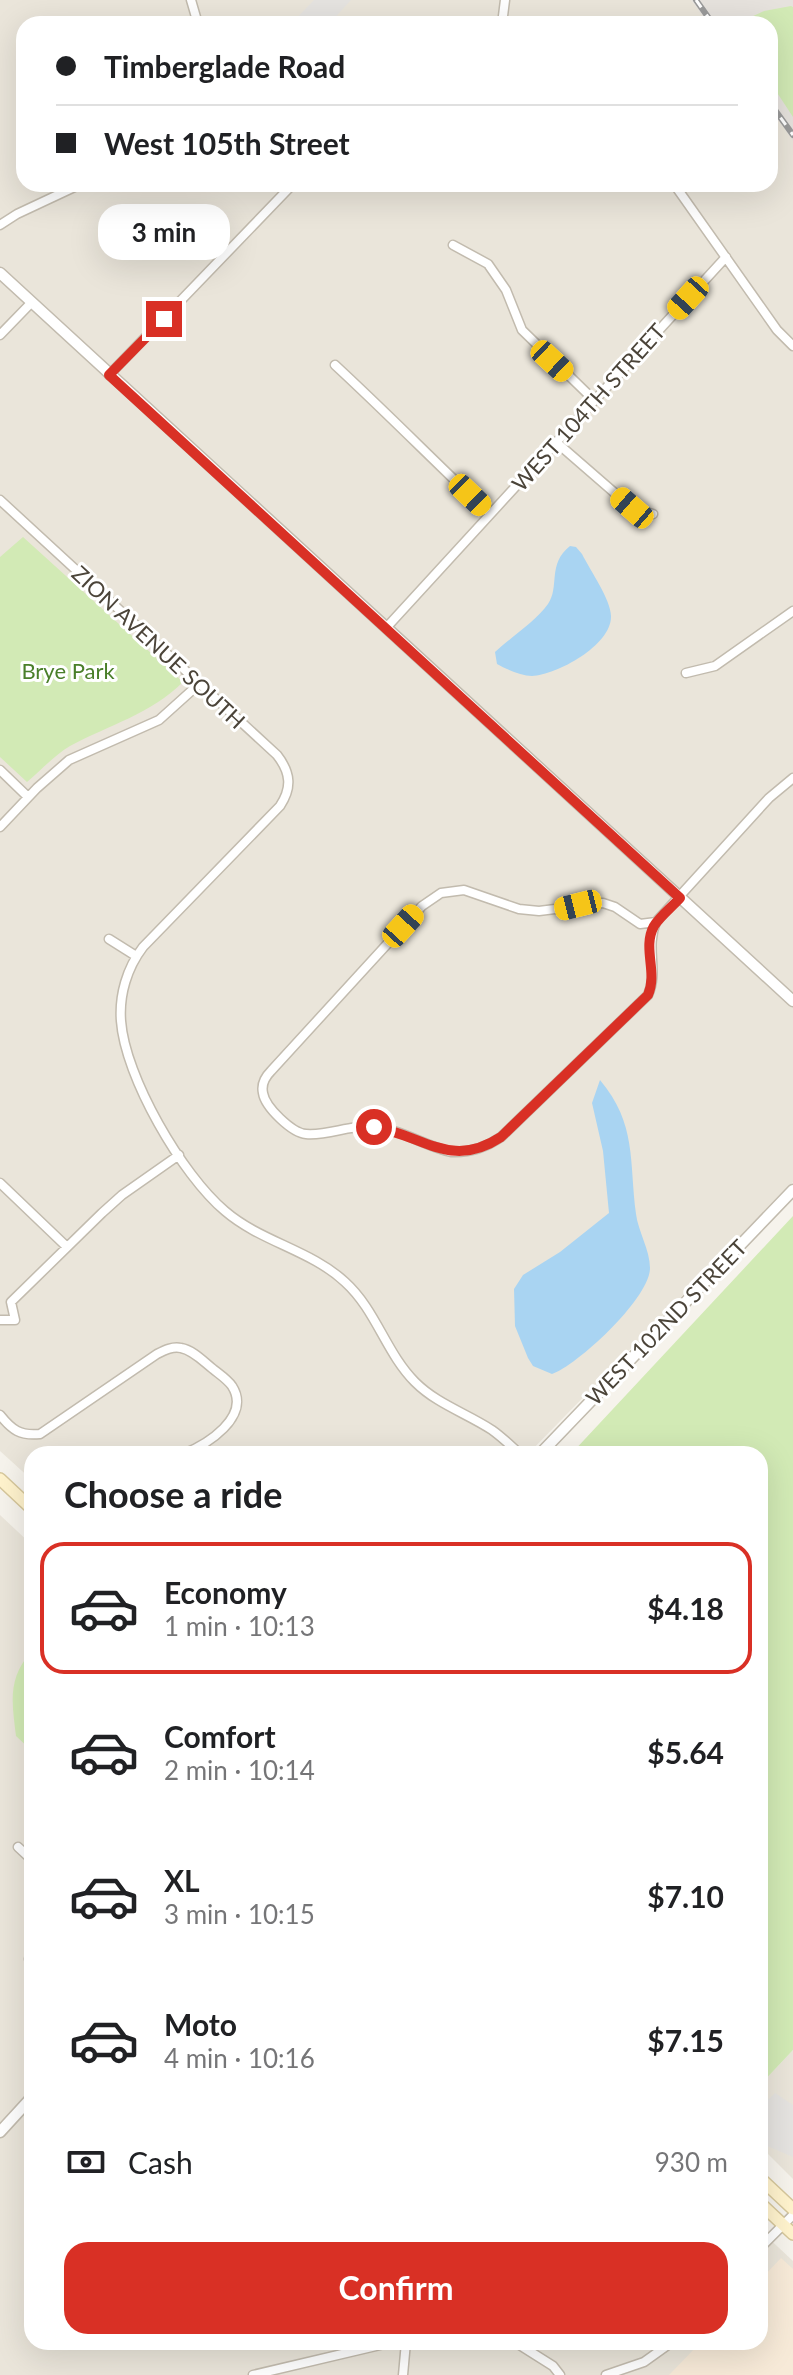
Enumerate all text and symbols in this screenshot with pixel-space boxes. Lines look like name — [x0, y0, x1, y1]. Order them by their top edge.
text: Timberglade Road — [104, 48, 345, 84]
text: West 105th Street — [104, 125, 350, 161]
callout: 3 min — [98, 203, 230, 259]
text: 3 min — [132, 216, 196, 248]
car — [663, 272, 713, 324]
route end — [146, 301, 182, 337]
street label: WEST 104TH STREET — [506, 318, 670, 496]
car — [526, 336, 578, 386]
car — [444, 470, 496, 520]
car — [606, 483, 658, 533]
street label: ZION AVENUE SOUTH — [67, 560, 251, 734]
park label: Brye Park — [21, 657, 115, 684]
car — [552, 888, 604, 922]
car — [378, 900, 428, 952]
route start — [356, 1109, 392, 1145]
street label: WEST 102ND STREET — [580, 1234, 752, 1410]
text: Choose a ride — [64, 1472, 283, 1516]
icon: car — [68, 1572, 140, 1644]
text: Economy — [164, 1574, 287, 1610]
text: $4.18 — [647, 1590, 724, 1626]
text: 1 min · 10:13 — [164, 1610, 315, 1642]
icon: car — [68, 1716, 140, 1788]
text: Comfort — [164, 1718, 276, 1754]
text: $5.64 — [647, 1734, 724, 1770]
text: 2 min · 10:14 — [164, 1754, 315, 1786]
icon: car — [68, 1860, 140, 1932]
text: XL — [164, 1862, 200, 1898]
text: $7.10 — [647, 1878, 724, 1914]
text: 3 min · 10:15 — [164, 1898, 315, 1930]
icon: car — [68, 2004, 140, 2076]
text: Moto — [164, 2006, 237, 2042]
text: $7.15 — [647, 2022, 724, 2058]
text: 4 min · 10:16 — [164, 2042, 315, 2074]
icon: cash — [64, 2140, 108, 2184]
text: Cash — [128, 2144, 193, 2180]
text: 930 m — [655, 2146, 728, 2178]
button: Confirm — [64, 2242, 728, 2334]

